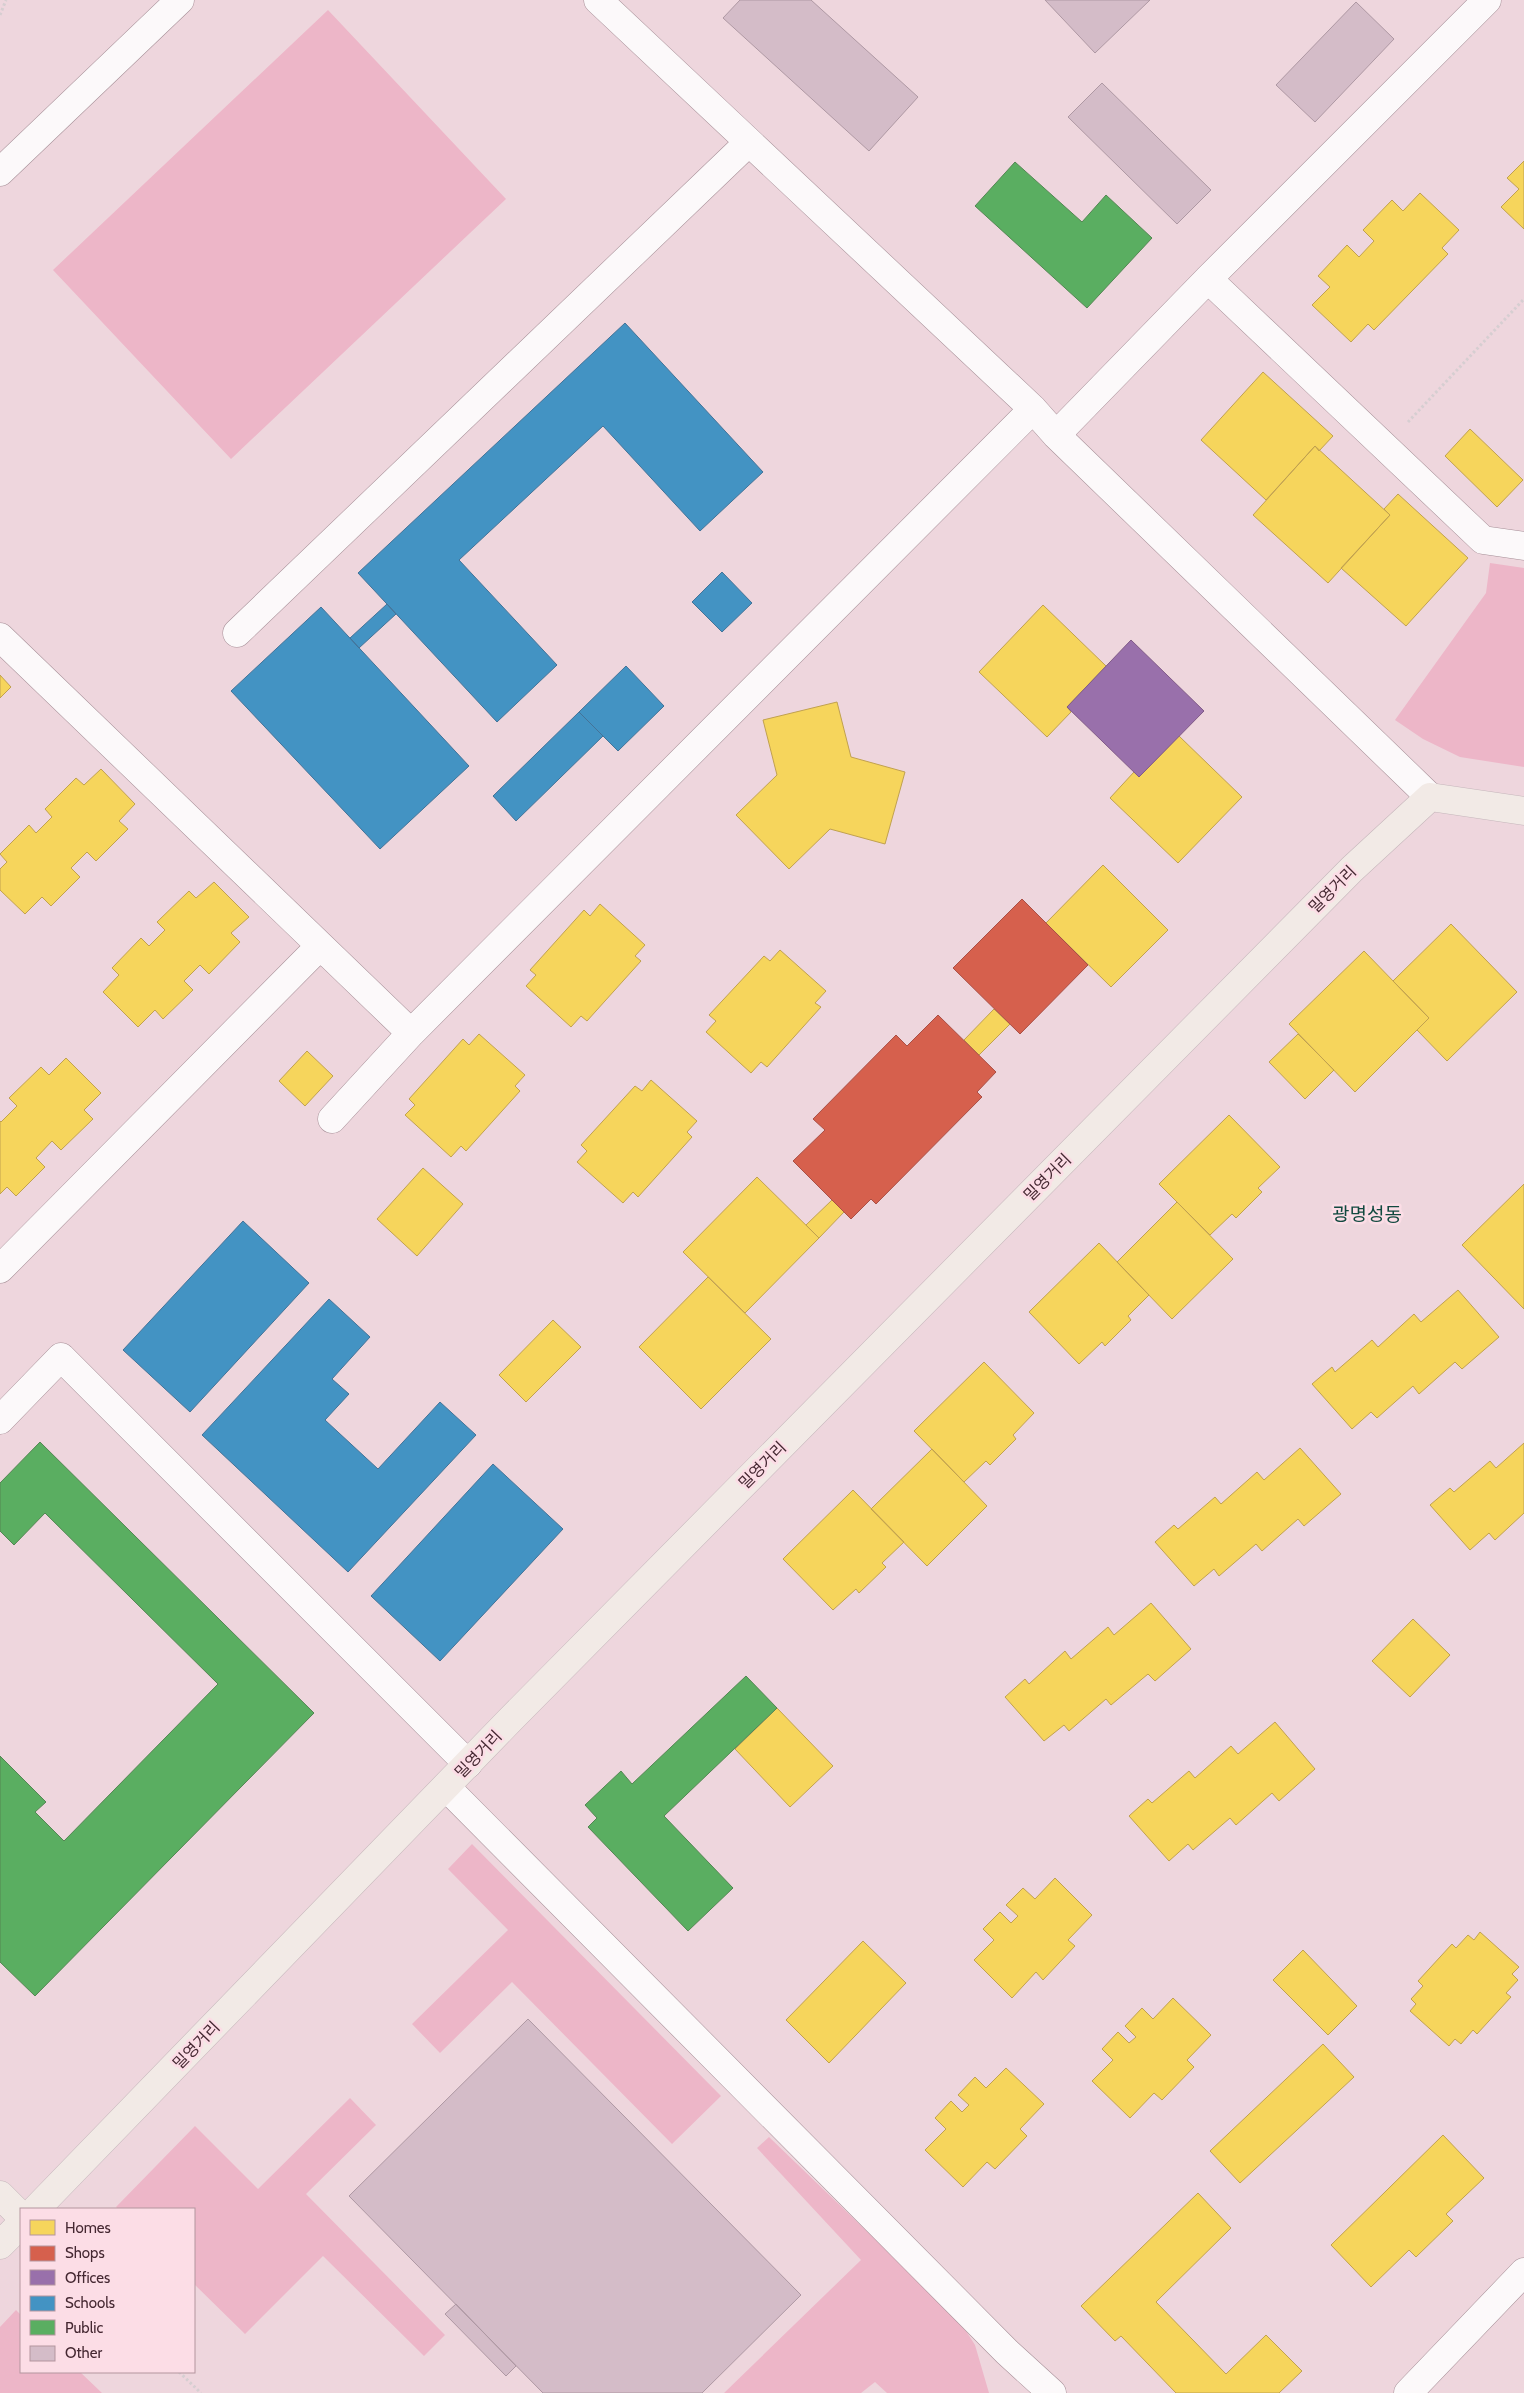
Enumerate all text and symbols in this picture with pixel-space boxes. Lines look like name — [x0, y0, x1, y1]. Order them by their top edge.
street label: 밀영거리 — [1305, 862, 1360, 917]
street label: 밀영거리 — [1020, 1150, 1075, 1205]
district label: 광명성동 — [1332, 1203, 1402, 1226]
street label: 밀영거리 — [735, 1438, 790, 1493]
street label: 밀영거리 — [451, 1727, 506, 1782]
street label: 밀영거리 — [169, 2018, 224, 2073]
legend — [20, 2208, 195, 2373]
text: Homes — [65, 2219, 111, 2237]
text: Shops — [65, 2244, 105, 2262]
text: Offices — [65, 2269, 110, 2287]
text: Schools — [65, 2294, 115, 2312]
text: Public — [65, 2319, 103, 2337]
text: Other — [65, 2344, 102, 2362]

